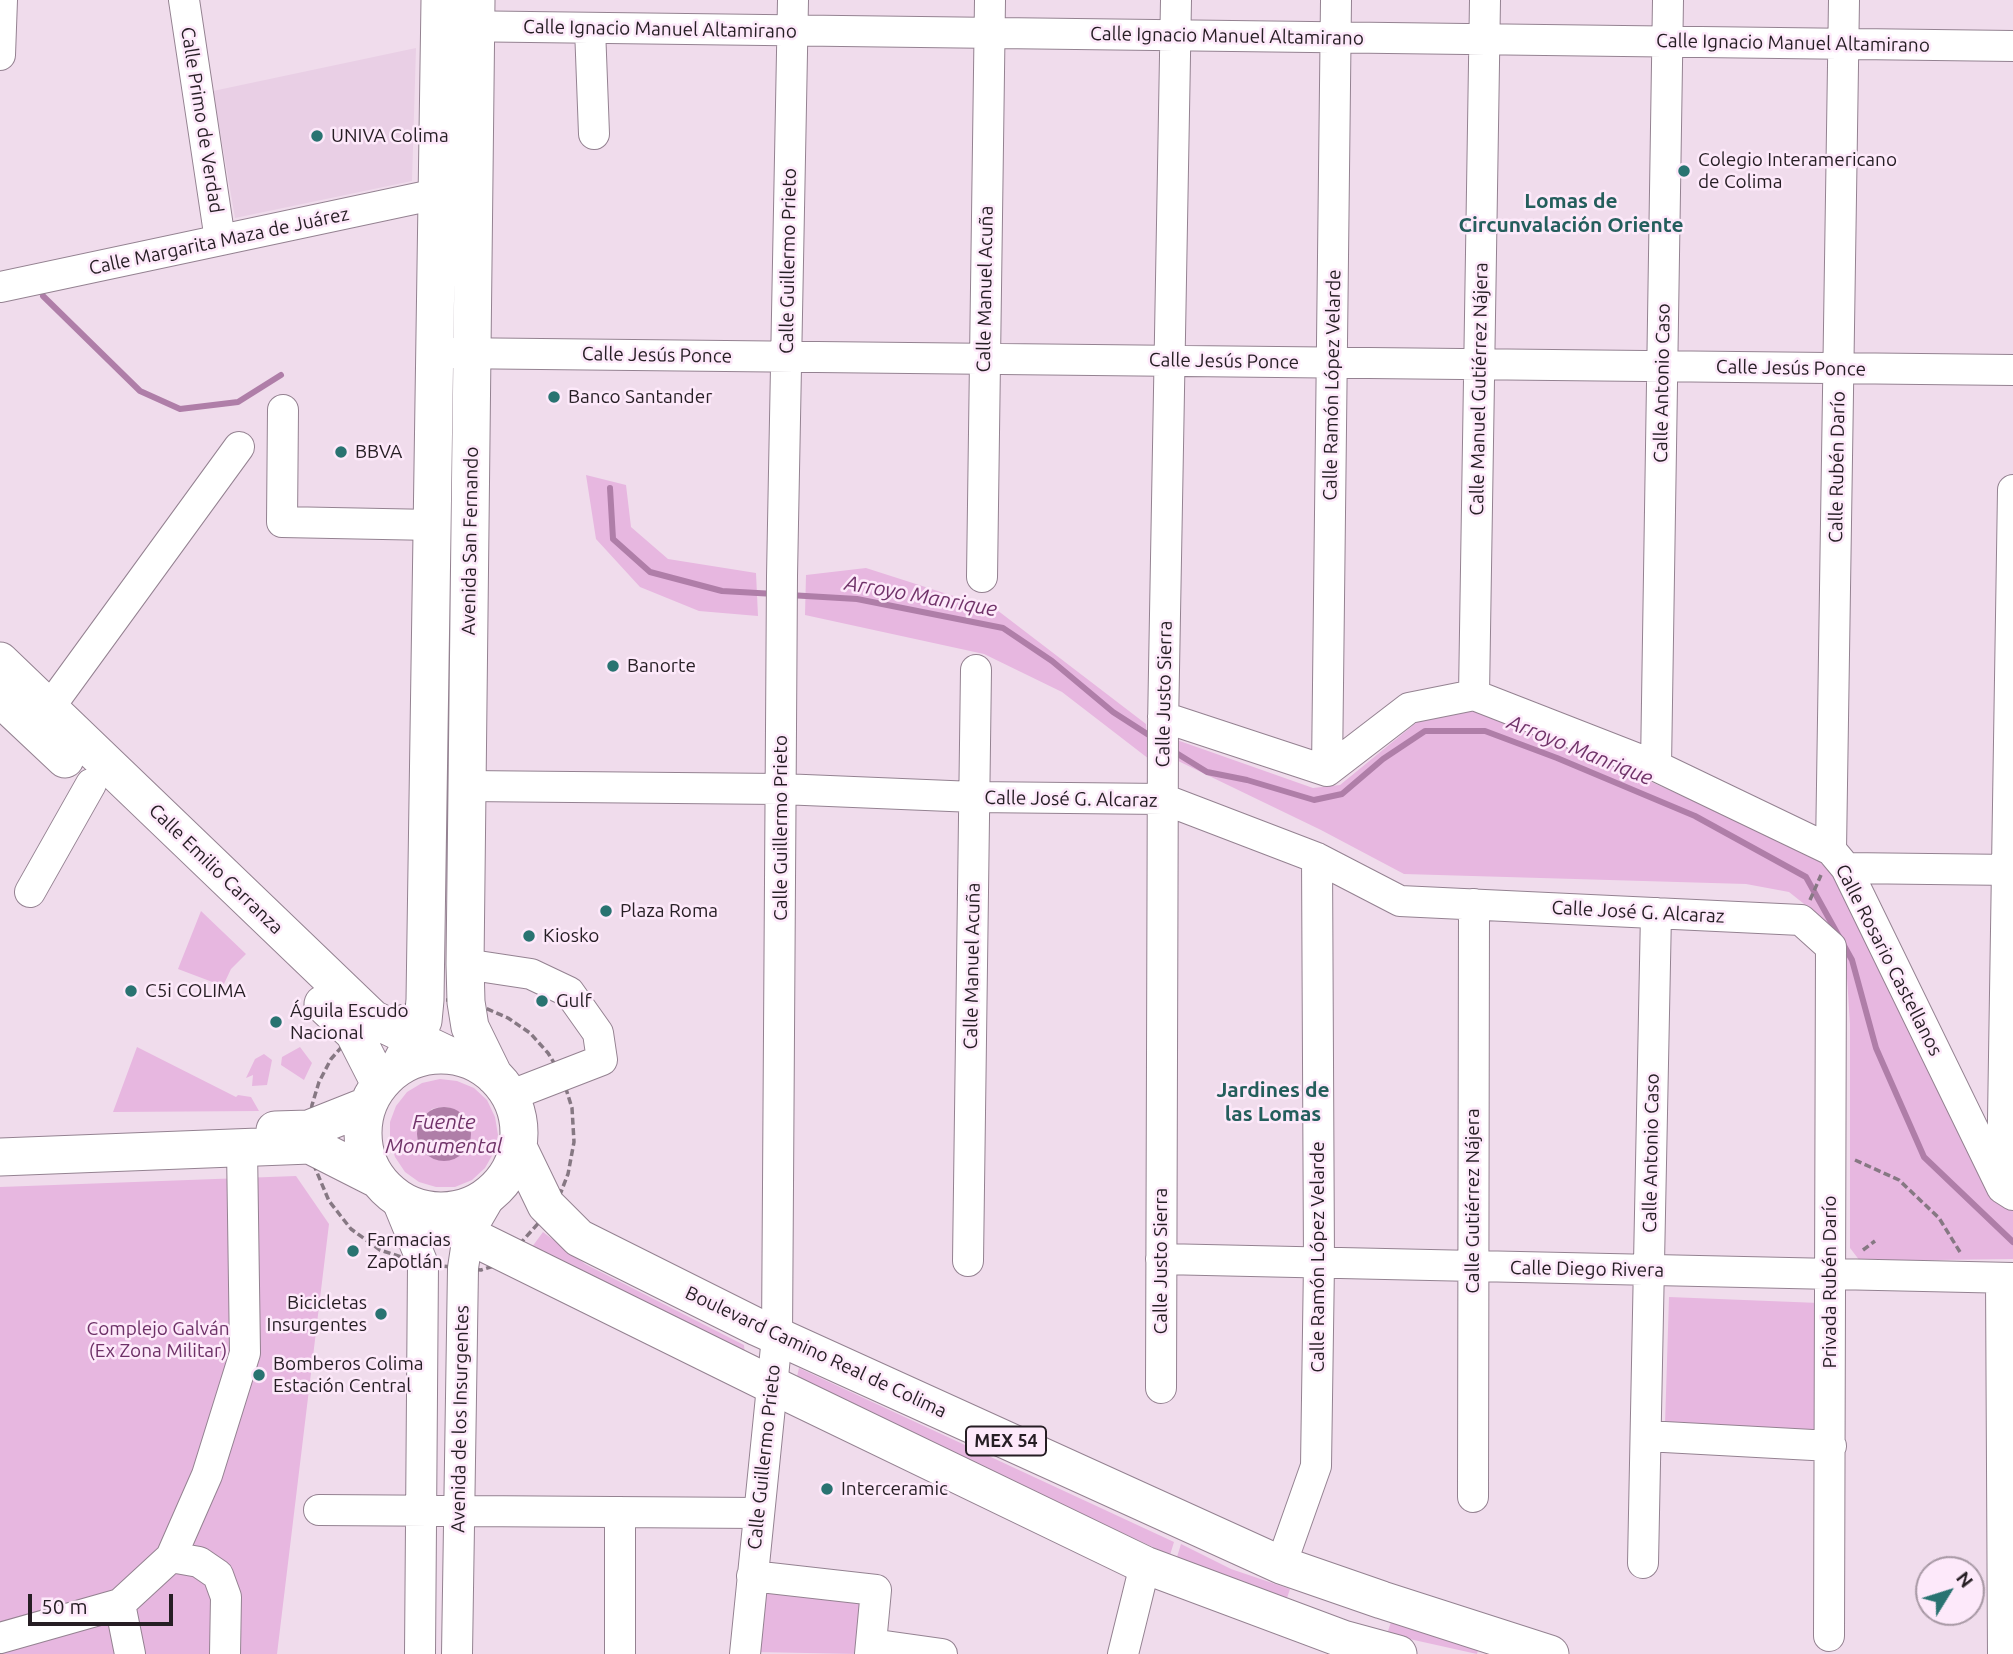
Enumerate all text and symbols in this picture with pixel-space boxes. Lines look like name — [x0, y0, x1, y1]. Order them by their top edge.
street label: Calle Ignacio Manuel Altamirano — [523, 15, 797, 43]
street label: Calle Ignacio Manuel Altamirano — [1090, 22, 1364, 50]
street label: Calle Primo de Verdad — [176, 25, 228, 215]
street label: Calle Ignacio Manuel Altamirano — [1656, 29, 1930, 57]
place label: UNIVA Colima — [331, 125, 449, 147]
marker: UNIVA Colima — [309, 128, 325, 144]
place label: Colegio Interamericano de Colima — [1698, 149, 1897, 193]
marker: Colegio Interamericano de Colima — [1676, 163, 1692, 179]
street label: Calle Guillermo Prieto — [775, 168, 801, 354]
district label: Lomas de Circunvalación Oriente — [1458, 188, 1684, 238]
street label: Calle Margarita Maza de Juárez — [87, 202, 351, 280]
street label: Calle Manuel Acuña — [972, 205, 998, 373]
street label: Calle Manuel Gutiérrez Nájera — [1465, 262, 1493, 516]
street label: Calle Ramón López Velarde — [1319, 269, 1345, 501]
street label: Calle Antonio Caso — [1649, 303, 1675, 463]
street label: Calle Jesús Ponce — [582, 342, 732, 368]
street label: Calle Jesús Ponce — [1149, 348, 1299, 374]
street label: Calle Jesús Ponce — [1716, 355, 1866, 381]
place label: Banco Santander — [568, 386, 712, 408]
marker: Banco Santander — [546, 389, 562, 405]
street label: Calle Rubén Darío — [1824, 391, 1850, 543]
place label: BBVA — [355, 441, 402, 463]
marker: BBVA — [333, 444, 349, 460]
street label: Avenida San Fernando — [457, 446, 483, 636]
water label: Arroyo Manrique — [843, 570, 999, 622]
street label: Calle Justo Sierra — [1151, 620, 1177, 768]
place label: Banorte — [627, 655, 696, 677]
marker: Banorte — [605, 658, 621, 674]
water label: Arroyo Manrique — [1504, 709, 1656, 791]
street label: Calle Guillermo Prieto — [770, 735, 792, 921]
street label: Calle José G. Alcaraz — [984, 786, 1158, 812]
street label: Calle Emilio Carranza — [144, 799, 288, 939]
street label: Calle Rosario Castellanos — [1831, 860, 1947, 1060]
street label: Calle Manuel Acuña — [959, 882, 985, 1050]
street label: Calle José G. Alcaraz — [1551, 896, 1725, 928]
place label: Plaza Roma — [620, 900, 718, 922]
marker: Plaza Roma — [598, 903, 614, 919]
place label: Kiosko — [543, 925, 599, 947]
marker: Kiosko — [521, 928, 537, 944]
place label: C5i COLIMA — [145, 980, 246, 1002]
marker: C5i COLIMA — [123, 983, 139, 999]
place label: Gulf — [556, 990, 592, 1012]
marker: Gulf — [534, 993, 550, 1009]
place label: Águila Escudo Nacional — [290, 1000, 409, 1044]
marker: Águila Escudo Nacional — [268, 1014, 284, 1030]
street label: Calle Antonio Caso — [1638, 1073, 1664, 1233]
district label: Jardines de las Lomas — [1216, 1077, 1330, 1127]
street label: Calle Gutiérrez Nájera — [1462, 1108, 1484, 1294]
water label: Fuente Monumental — [385, 1109, 503, 1159]
street label: Calle Ramón López Velarde — [1307, 1141, 1329, 1373]
street label: Calle Justo Sierra — [1150, 1188, 1172, 1334]
street label: Privada Rubén Darío — [1819, 1196, 1841, 1368]
place label: Farmacias Zapotlán — [367, 1229, 451, 1273]
marker: Farmacias Zapotlán — [345, 1243, 361, 1259]
street label: Calle Diego Rivera — [1510, 1256, 1664, 1282]
street label: Boulevard Camino Real de Colima — [682, 1281, 950, 1423]
place label: Bicicletas Insurgentes — [267, 1292, 367, 1336]
street label: Avenida de los Insurgentes — [447, 1305, 473, 1533]
marker: Bicicletas Insurgentes — [373, 1306, 389, 1322]
park label: Complejo Galván (Ex Zona Militar) — [87, 1318, 229, 1362]
place label: Bomberos Colima Estación Central — [273, 1353, 424, 1397]
street label: Calle Guillermo Prieto — [743, 1363, 785, 1551]
marker: Bomberos Colima Estación Central — [251, 1367, 267, 1383]
road number: MEX 54 — [966, 1426, 1046, 1456]
place label: Interceramic — [841, 1478, 948, 1500]
marker: Interceramic — [819, 1481, 835, 1497]
north arrow — [1915, 1556, 1985, 1626]
text: N — [1952, 1567, 1978, 1592]
scale bar — [32, 1580, 177, 1624]
text: 50 m — [41, 1594, 88, 1618]

